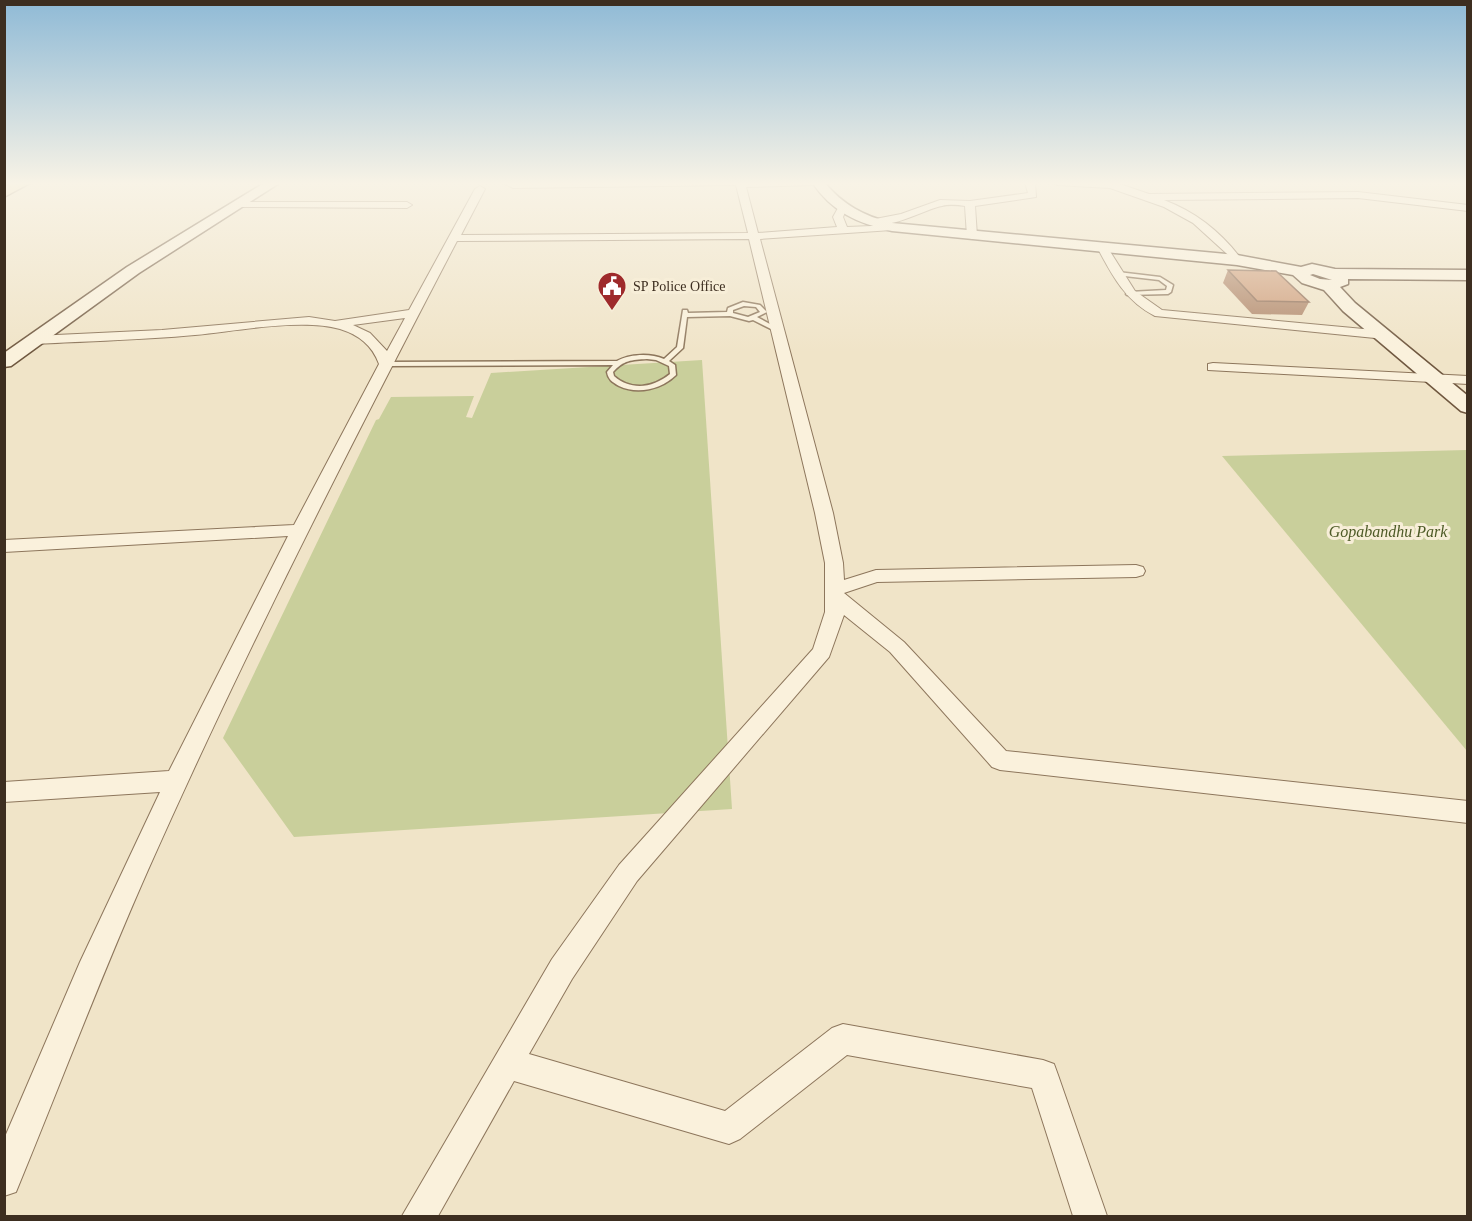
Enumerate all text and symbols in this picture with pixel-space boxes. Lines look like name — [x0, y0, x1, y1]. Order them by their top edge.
public building icon: SP Police Office — [596, 270, 628, 312]
place label: SP Police Office — [633, 279, 726, 294]
park label: Gopabandhu Park — [1329, 523, 1448, 541]

